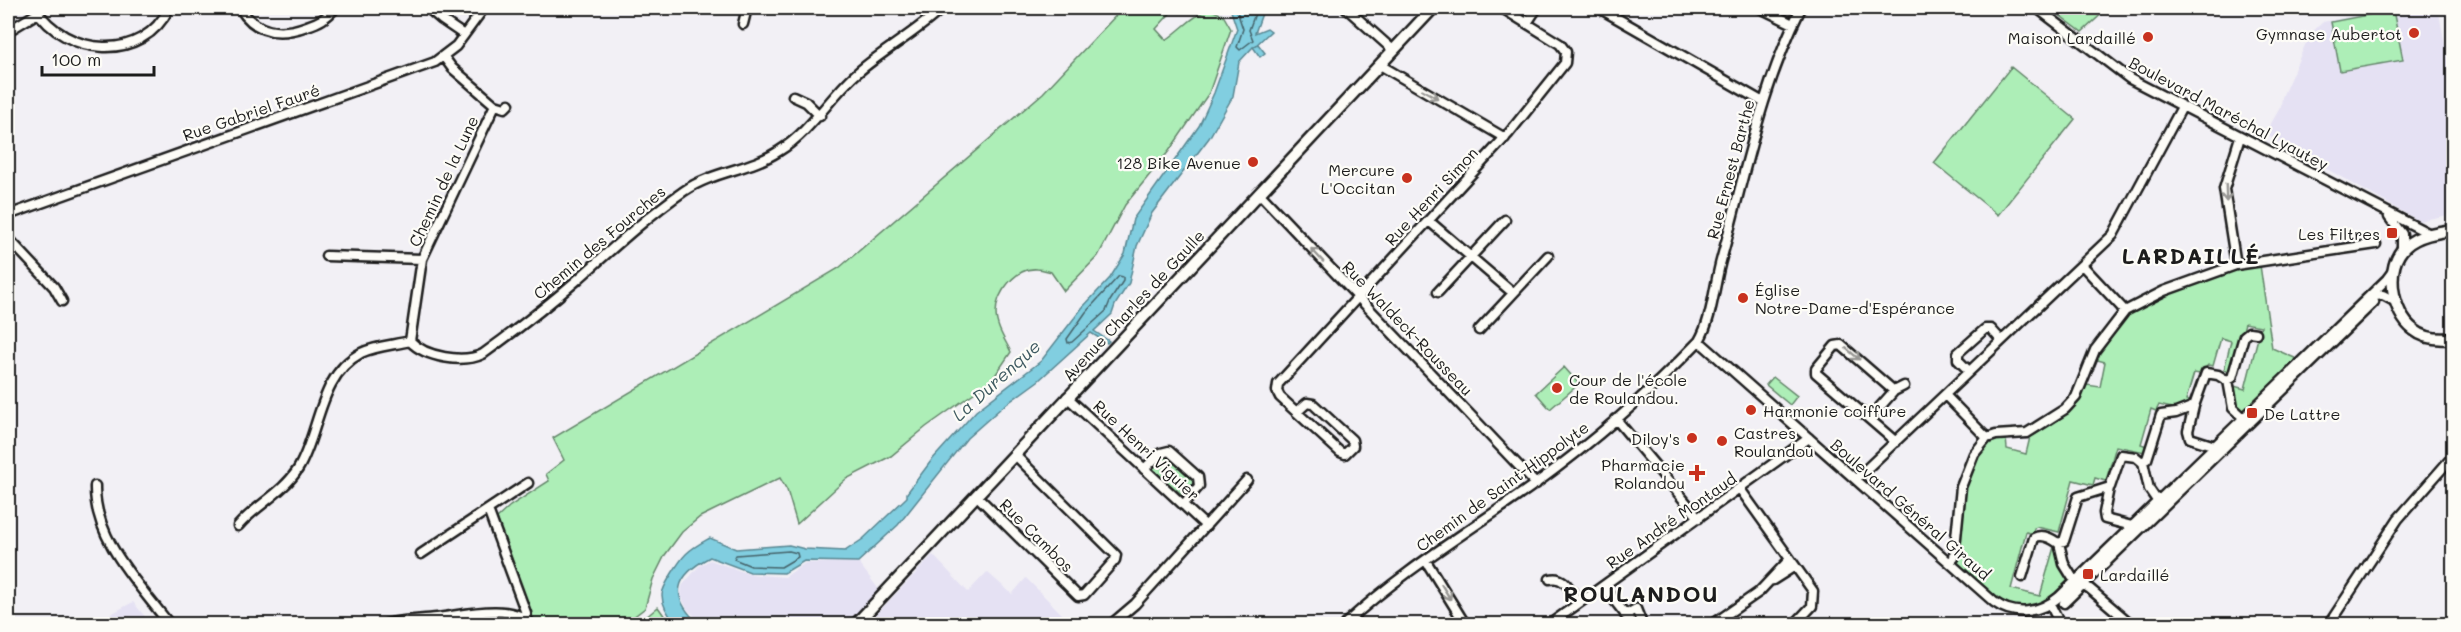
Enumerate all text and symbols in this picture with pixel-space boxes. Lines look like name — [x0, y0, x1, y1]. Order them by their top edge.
place label: Gymnase Aubertot — [2256, 23, 2402, 44]
marker: Gymnase Aubertot — [2407, 26, 2421, 40]
place label: Maison Lardaillé — [2008, 27, 2136, 48]
marker: Maison Lardaillé — [2141, 30, 2155, 44]
scale bar — [42, 39, 154, 77]
text: 100 m — [51, 47, 101, 71]
street label: Boulevard Maréchal Lyautey — [2126, 51, 2332, 175]
street label: Rue Gabriel Fauré — [180, 79, 322, 145]
one-way arrow — [1421, 88, 1438, 100]
street label: Rue Ernest Barthe — [1701, 97, 1759, 241]
street label: Chemin de la Lune — [403, 112, 483, 250]
street label: Rue Henri Simon — [1380, 142, 1482, 250]
place label: 128 Bike Avenue — [1116, 152, 1241, 173]
marker: 128 Bike Avenue — [1246, 155, 1260, 169]
place label: Mercure L'Occitan — [1321, 159, 1395, 198]
marker: Mercure L'Occitan — [1400, 171, 1414, 185]
street label: Chemin des Fourches — [529, 181, 669, 303]
one-way arrow — [2220, 183, 2232, 203]
place label: Les Filtres — [2298, 223, 2380, 244]
street label: Avenue Charles de Gaulle — [1057, 225, 1209, 385]
marker: Les Filtres — [2385, 226, 2399, 240]
district label: LARDAILLÉ — [2122, 241, 2260, 270]
one-way arrow — [1311, 248, 1325, 263]
street label: Rue Waldeck-Rousseau — [1338, 256, 1478, 400]
place label: Église Notre-Dame-d'Espérance — [1755, 279, 1955, 318]
marker: Église Notre-Dame-d'Espérance — [1736, 291, 1750, 305]
water label: La Durenque — [947, 334, 1045, 426]
one-way arrow — [1845, 347, 1860, 361]
place label: Cour de l'école de Roulandou. — [1569, 369, 1687, 408]
marker: Cour de l'école de Roulandou. — [1550, 381, 1564, 395]
street label: Rue Henri Viguier — [1089, 395, 1205, 505]
place label: Harmonie coiffure — [1763, 400, 1906, 421]
marker: Harmonie coiffure — [1744, 403, 1758, 417]
place label: De Lattre — [2264, 403, 2340, 424]
marker: De Lattre — [2245, 406, 2259, 420]
street label: Chemin de Saint-Hippolyte — [1411, 416, 1593, 556]
place label: Castres Roulandou — [1734, 422, 1814, 461]
place label: Diloy's — [1631, 428, 1680, 449]
marker: Diloy's — [1685, 431, 1699, 445]
marker: Castres Roulandou — [1715, 434, 1729, 448]
street label: Boulevard Général Giraud — [1827, 434, 1995, 584]
place label: Pharmacie Rolandou — [1601, 454, 1685, 493]
marker: Pharmacie Rolandou — [1690, 466, 1704, 480]
street label: Rue André Montaud — [1602, 467, 1740, 573]
street label: Rue Cambos — [996, 494, 1078, 576]
place label: Lardaillé — [2100, 564, 2169, 585]
marker: Lardaillé — [2081, 567, 2095, 581]
district label: ROULANDOU — [1563, 579, 1719, 608]
one-way arrow — [1440, 583, 1452, 600]

